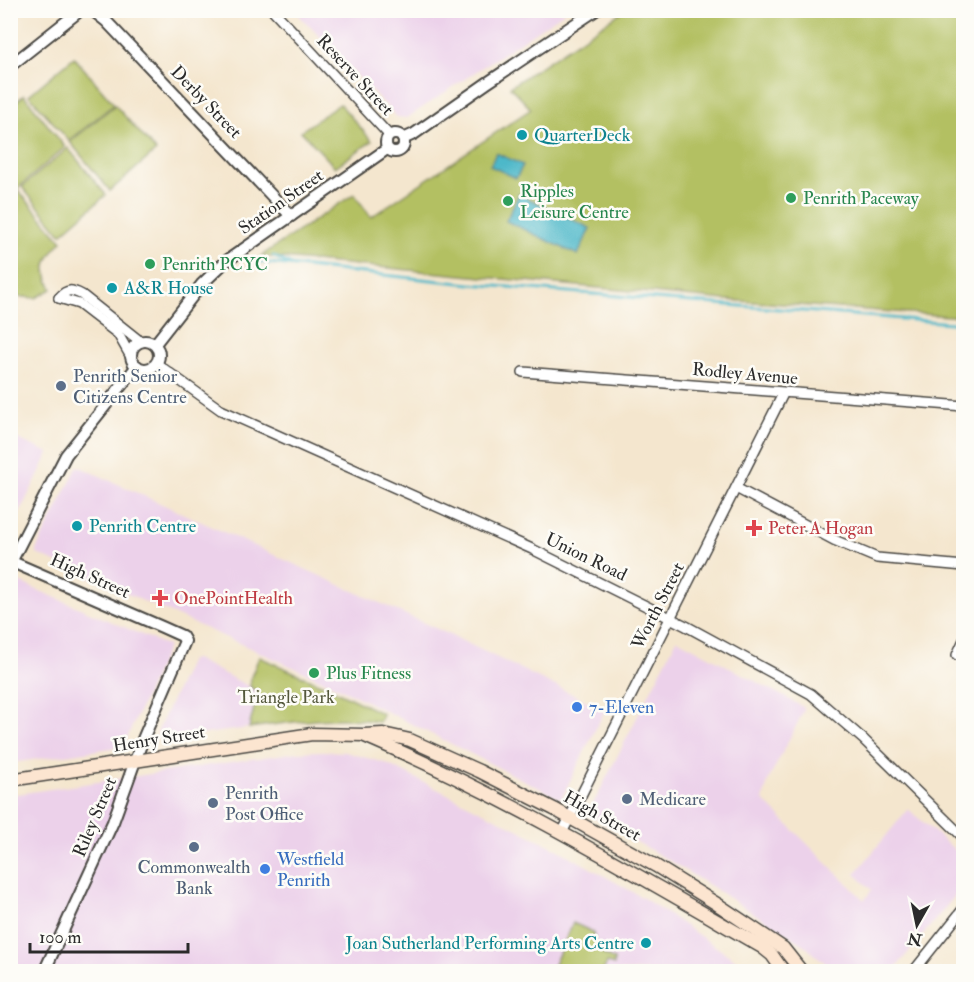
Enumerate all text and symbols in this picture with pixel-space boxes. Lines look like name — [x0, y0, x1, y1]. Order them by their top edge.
street label: Reserve Street — [311, 29, 399, 121]
street label: Derby Street — [166, 61, 247, 143]
place label: QuarterDeck — [534, 124, 631, 147]
marker: QuarterDeck — [515, 128, 529, 142]
street label: Station Street — [234, 164, 328, 240]
place label: Ripples Leisure Centre — [520, 180, 629, 224]
place label: Penrith Paceway — [803, 187, 920, 210]
marker: Penrith Paceway — [784, 191, 798, 205]
marker: Ripples Leisure Centre — [501, 194, 515, 208]
place label: Penrith PCYC — [162, 253, 268, 276]
marker: Penrith PCYC — [143, 257, 157, 271]
place label: A&R House — [123, 277, 214, 300]
marker: A&R House — [105, 281, 119, 295]
street label: Rodley Avenue — [691, 358, 799, 390]
place label: Penrith Senior Citizens Centre — [73, 365, 187, 409]
marker: Penrith Senior Citizens Centre — [54, 379, 68, 393]
place label: Penrith Centre — [89, 515, 197, 538]
place label: Peter A Hogan — [768, 517, 873, 540]
marker: Penrith Centre — [70, 519, 84, 533]
marker: Peter A Hogan — [745, 519, 763, 537]
street label: Union Road — [541, 527, 631, 587]
street label: High Street — [46, 548, 134, 604]
street label: Worth Street — [626, 559, 690, 654]
place label: OnePointHealth — [174, 587, 294, 610]
marker: OnePointHealth — [151, 589, 169, 607]
place label: Plus Fitness — [326, 662, 411, 685]
marker: Plus Fitness — [307, 666, 321, 680]
park label: Triangle Park — [237, 686, 335, 709]
place label: 7-Eleven — [589, 696, 654, 719]
marker: 7-Eleven — [570, 700, 584, 714]
street label: Henry Street — [111, 720, 207, 758]
street label: Riley Street — [68, 773, 122, 861]
place label: Penrith Post Office — [225, 782, 304, 826]
street label: High Street — [559, 785, 645, 847]
place label: Medicare — [639, 788, 707, 811]
marker: Medicare — [620, 792, 634, 806]
marker: Penrith Post Office — [206, 796, 220, 810]
marker: Commonwealth Bank — [187, 840, 201, 854]
place label: Westfield Penrith — [276, 848, 344, 892]
place label: Commonwealth Bank — [137, 856, 251, 900]
marker: Westfield Penrith — [258, 862, 272, 876]
north arrow — [887, 895, 947, 955]
scale bar — [30, 916, 188, 954]
text: 100 m — [39, 926, 82, 949]
text: N — [906, 928, 924, 950]
place label: Joan Sutherland Performing Arts Centre — [345, 932, 634, 955]
marker: Joan Sutherland Performing Arts Centre — [639, 936, 653, 950]

